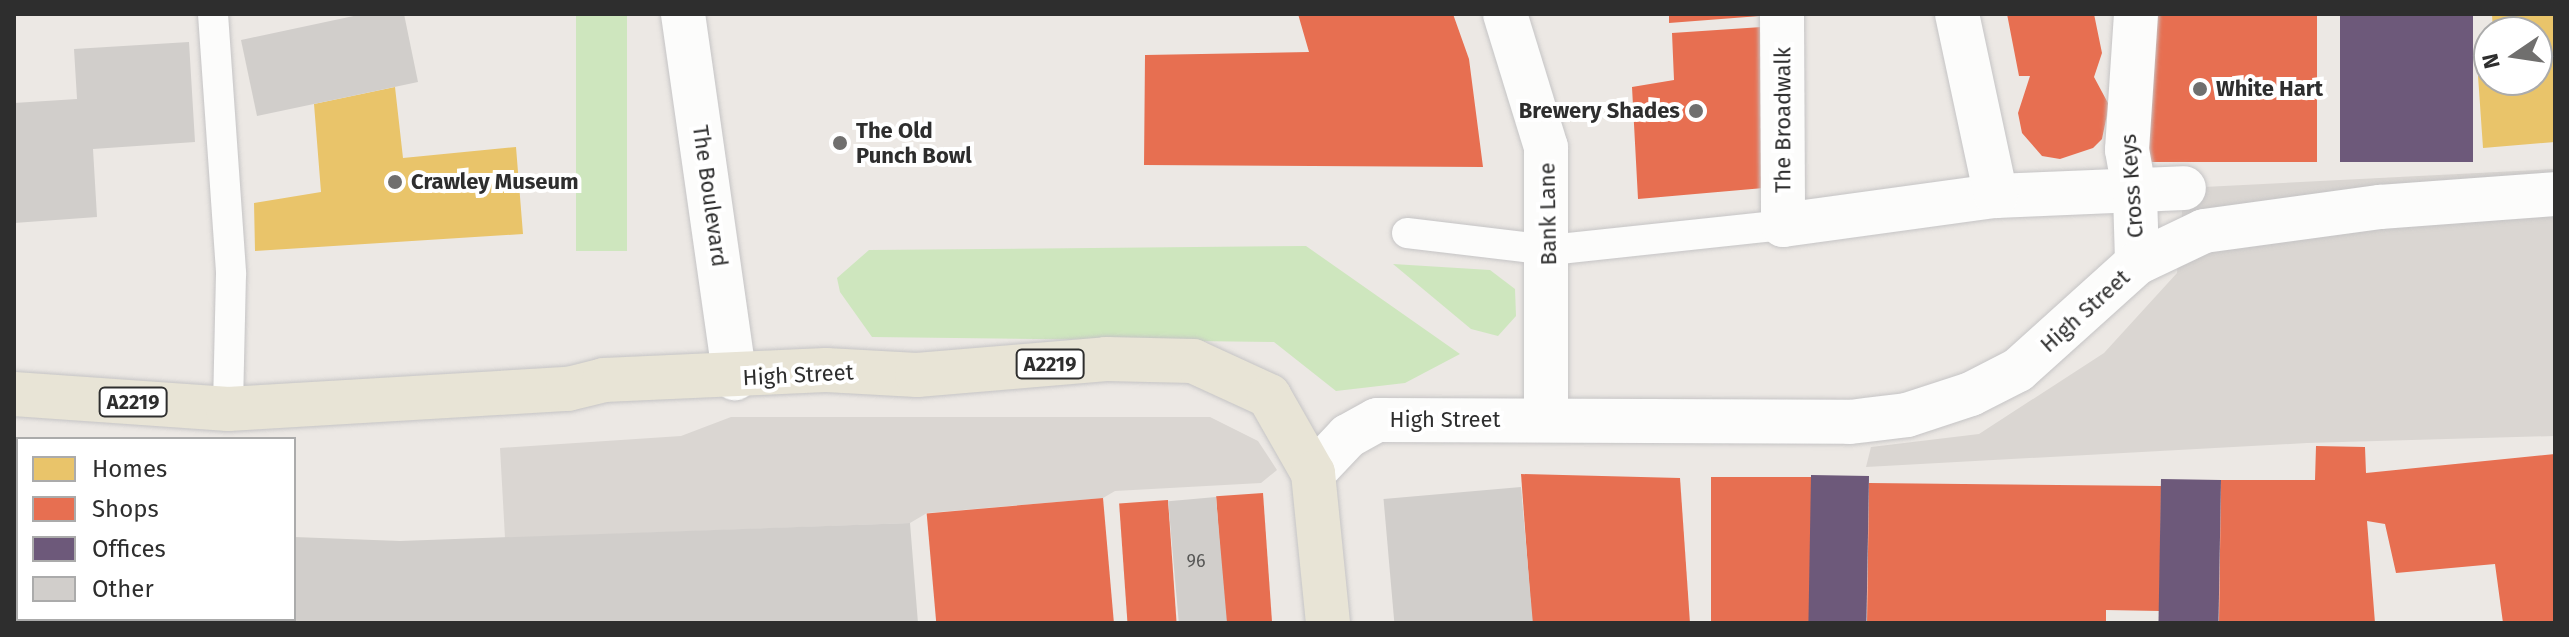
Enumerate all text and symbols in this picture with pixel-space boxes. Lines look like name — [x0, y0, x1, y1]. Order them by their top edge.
north arrow — [2473, 16, 2553, 96]
street label: The Broadwalk — [1770, 47, 1796, 193]
text: N — [2476, 51, 2506, 71]
place label: White Hart — [2216, 76, 2323, 102]
marker: White Hart — [2191, 80, 2209, 98]
place label: Brewery Shades — [1519, 98, 1680, 124]
marker: Brewery Shades — [1687, 102, 1705, 120]
place label: The Old Punch Bowl — [856, 117, 972, 168]
street label: The Boulevard — [687, 123, 733, 269]
street label: Cross Keys — [2115, 133, 2149, 239]
marker: The Old Punch Bowl — [831, 134, 849, 152]
street label: Bank Lane — [1534, 162, 1562, 266]
place label: Crawley Museum — [411, 169, 579, 195]
marker: Crawley Museum — [386, 173, 404, 191]
street label: High Street — [2035, 264, 2135, 358]
road number: A2219 — [1014, 348, 1086, 380]
street label: High Street — [742, 359, 854, 391]
road number: A2219 — [97, 386, 169, 418]
street label: High Street — [1389, 407, 1501, 433]
legend — [16, 437, 296, 621]
text: Homes — [92, 455, 167, 483]
text: Shops — [92, 495, 159, 523]
text: Offices — [92, 535, 166, 563]
house number: 96 — [1186, 550, 1206, 572]
text: Other — [92, 575, 154, 603]

